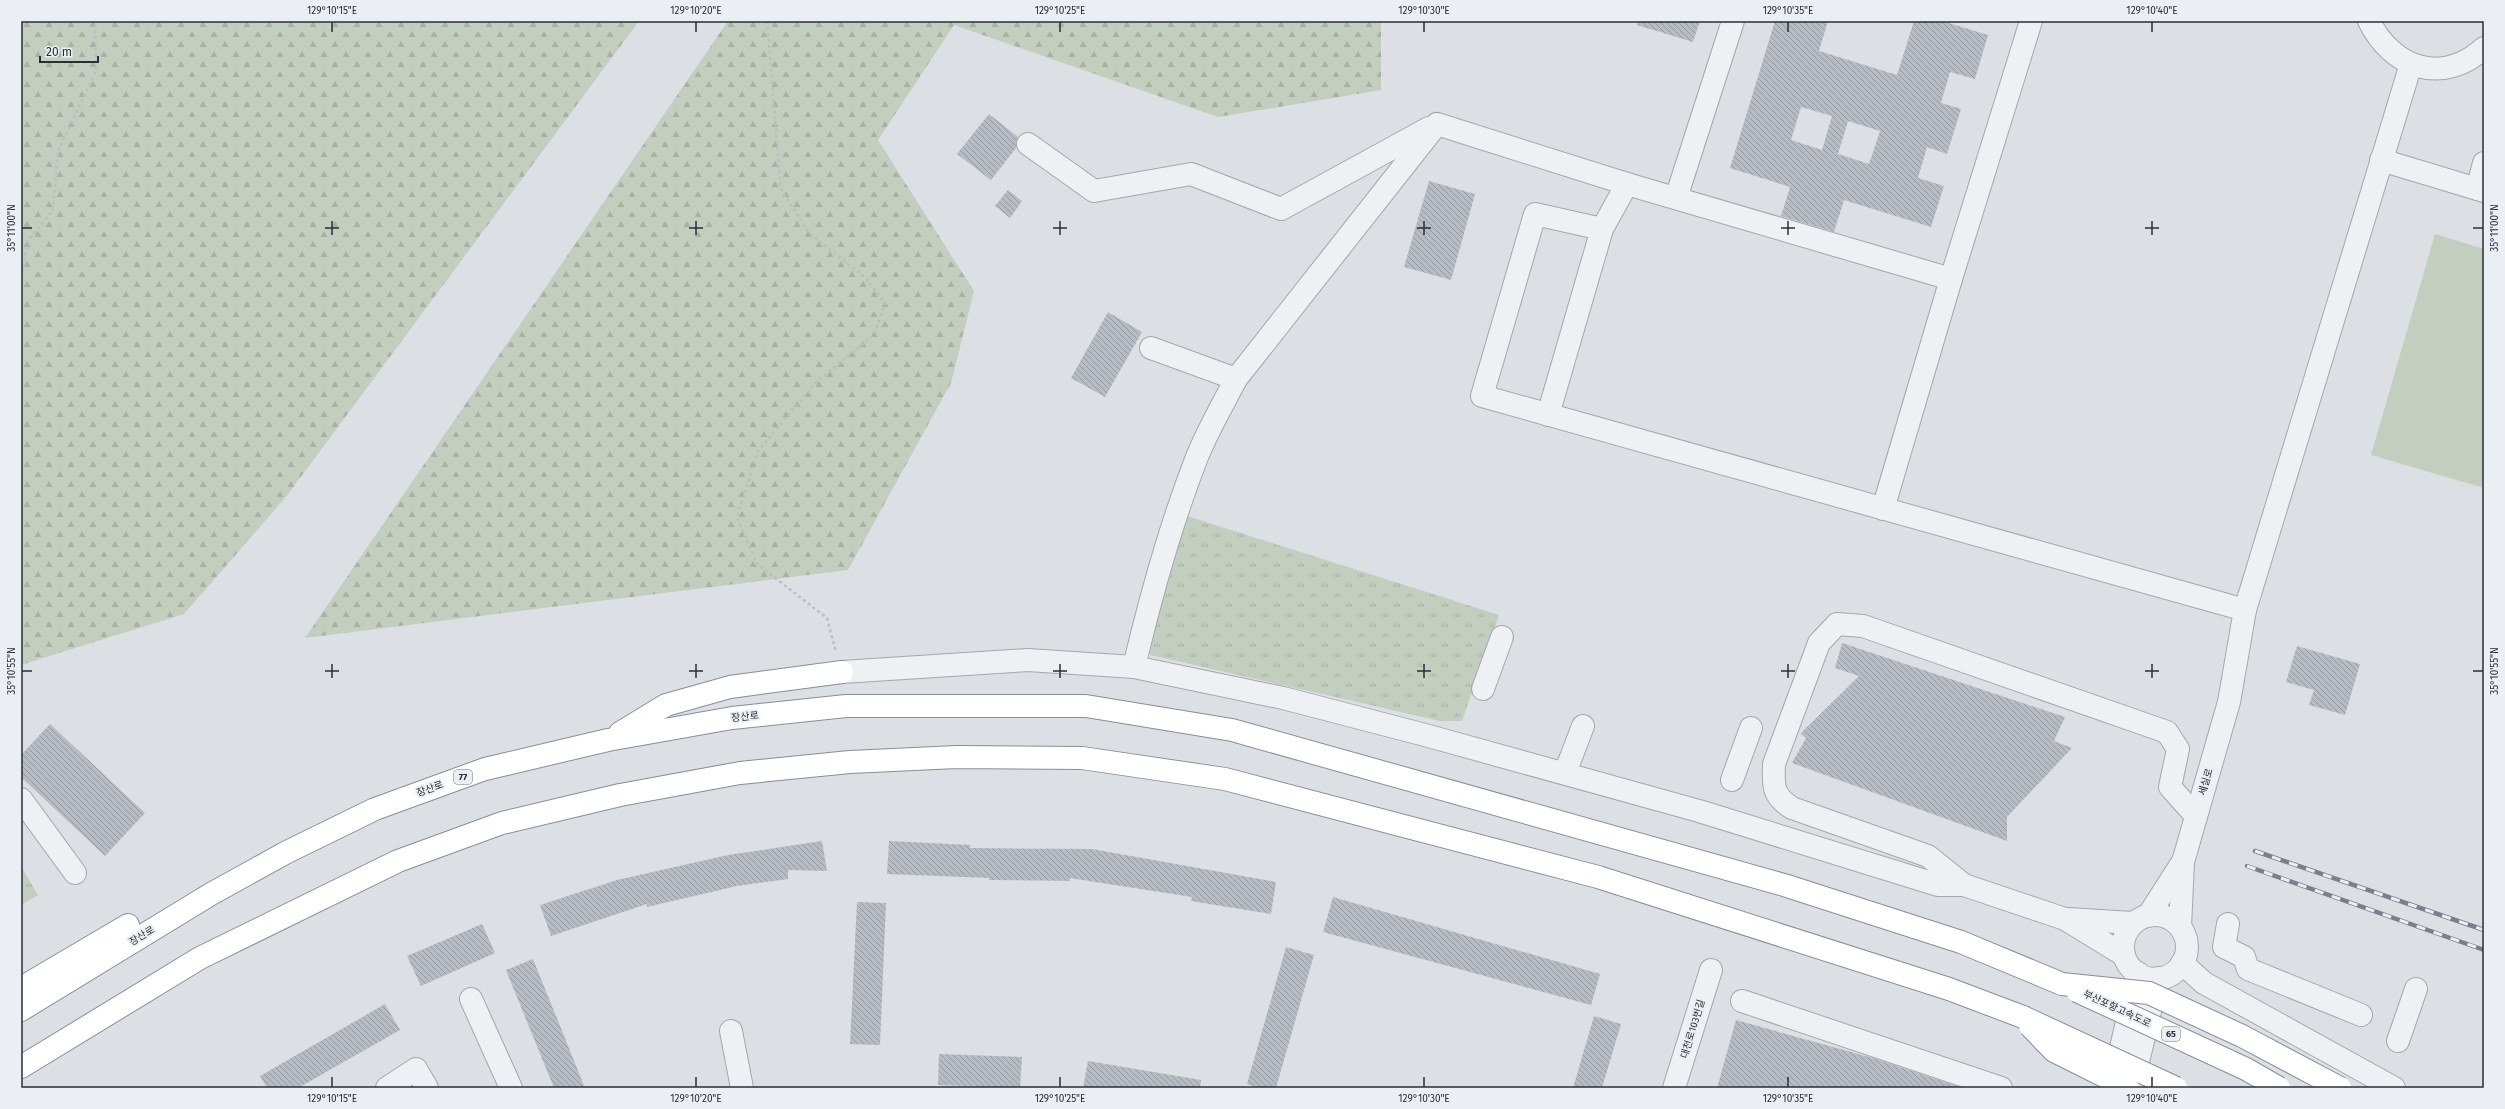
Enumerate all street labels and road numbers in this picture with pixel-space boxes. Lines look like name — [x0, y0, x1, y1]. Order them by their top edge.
street label: 장산로 — [731, 710, 759, 724]
street label: 세실로 — [2196, 767, 2216, 797]
road number: 77 — [454, 770, 472, 784]
street label: 장산로 — [415, 779, 445, 799]
street label: 장산로 — [127, 924, 157, 948]
street label: 부산포항고속도로 — [2081, 988, 2153, 1030]
street label: 대천로103번길 — [1678, 998, 1708, 1060]
road number: 65 — [2162, 1027, 2180, 1041]

